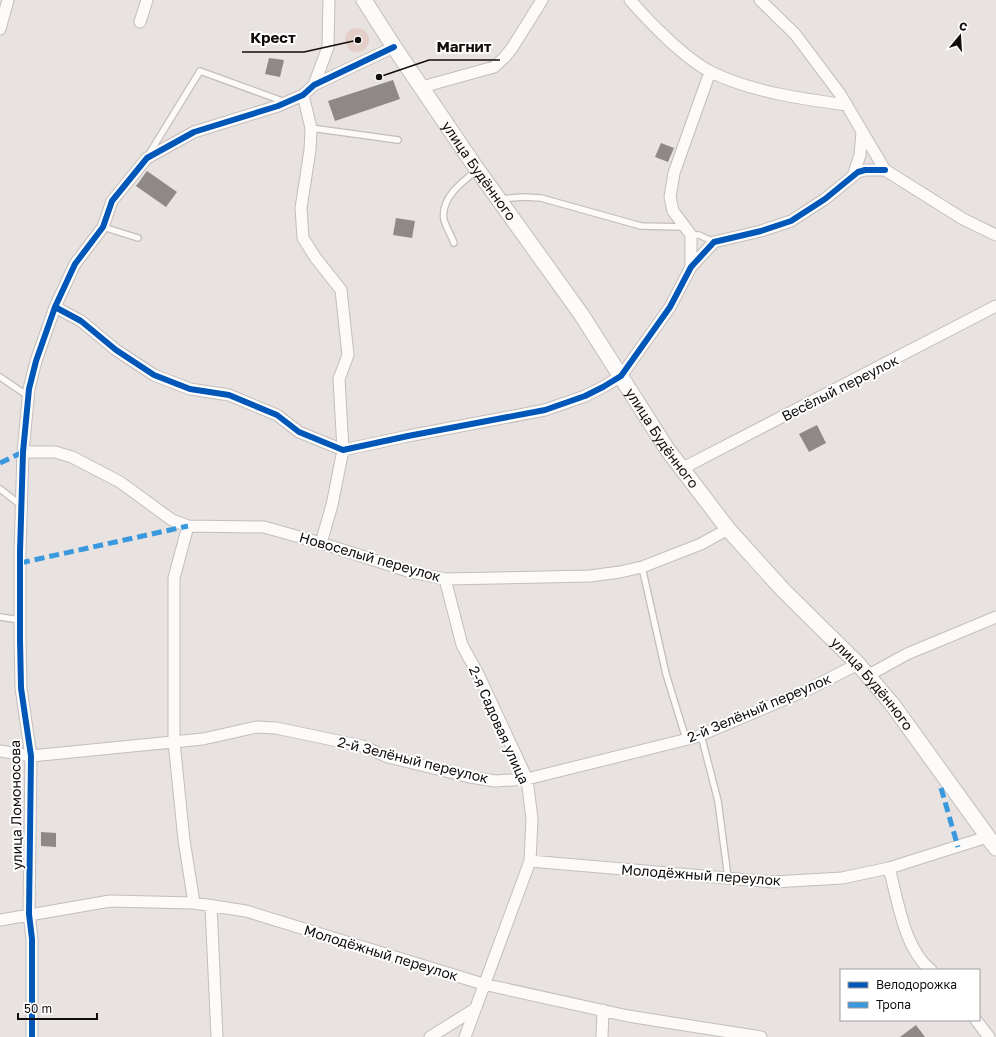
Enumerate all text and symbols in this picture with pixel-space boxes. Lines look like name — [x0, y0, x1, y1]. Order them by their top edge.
north arrow — [940, 16, 980, 56]
text: С — [958, 19, 969, 33]
callout: Крест — [242, 25, 304, 52]
text: Крест — [250, 28, 296, 46]
callout: Магнит — [429, 33, 500, 60]
text: Магнит — [436, 37, 492, 55]
street label: улица Будённого — [439, 118, 520, 224]
street label: Весёлый переулок — [779, 351, 901, 424]
street label: улица Будённого — [622, 385, 703, 491]
street label: Новоселый переулок — [297, 528, 443, 585]
street label: улица Будённого — [828, 633, 917, 733]
street label: 2-я Садовая улица — [466, 663, 533, 787]
street label: 2-й Зелёный переулок — [684, 669, 833, 746]
street label: 2-й Зелёный переулок — [336, 733, 490, 786]
street label: улица Ломоносова — [6, 740, 25, 870]
street label: Молодёжный переулок — [621, 860, 782, 889]
street label: Молодёжный переулок — [302, 921, 460, 984]
legend — [840, 969, 980, 1021]
text: Велодорожка — [876, 977, 957, 992]
scale bar — [18, 995, 97, 1021]
text: Тропа — [876, 997, 911, 1012]
text: 50 m — [24, 1001, 52, 1016]

